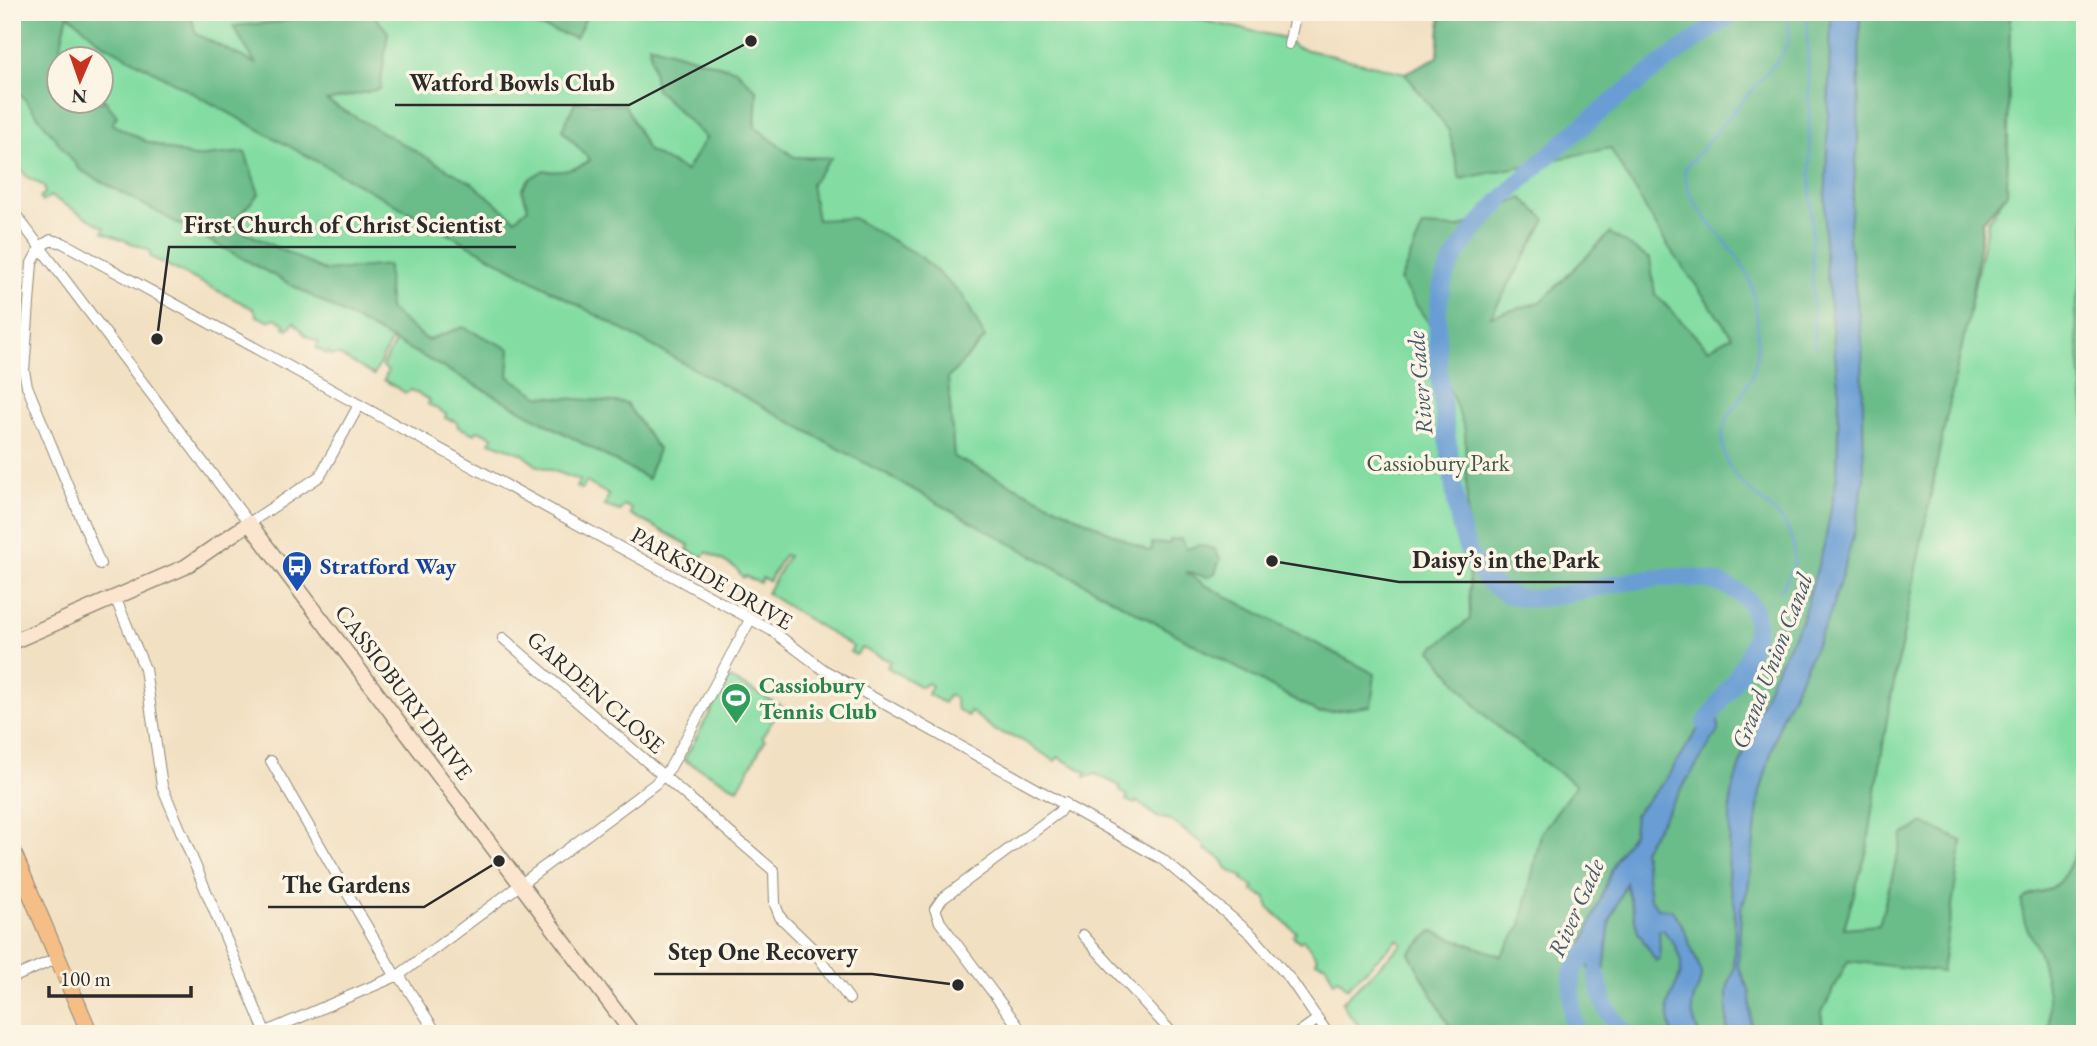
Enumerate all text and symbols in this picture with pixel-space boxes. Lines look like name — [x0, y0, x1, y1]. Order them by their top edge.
north arrow — [46, 46, 116, 116]
callout: Watford Bowls Club — [395, 60, 629, 105]
text: Watford Bowls Club — [409, 67, 615, 98]
text: N — [71, 84, 88, 109]
callout: First Church of Christ Scientist — [169, 202, 516, 247]
text: First Church of Christ Scientist — [184, 209, 502, 240]
water label: River Gade — [1399, 329, 1439, 436]
park label: Cassiobury Park — [1367, 448, 1511, 478]
street label: PARKSIDE DRIVE — [626, 520, 798, 637]
callout: Daisy’s in the Park — [1399, 537, 1614, 582]
text: Daisy’s in the Park — [1412, 544, 1601, 576]
bus stop icon: Stratford Way — [280, 549, 314, 593]
place label: Stratford Way — [320, 551, 457, 581]
water label: Grand Union Canal — [1724, 568, 1820, 753]
street label: CASSIOBURY DRIVE — [328, 598, 480, 786]
street label: GARDEN CLOSE — [521, 624, 671, 760]
place label: Cassiobury Tennis Club — [759, 670, 877, 726]
sports icon: Cassiobury Tennis Club — [719, 681, 753, 725]
water label: River Gade — [1540, 853, 1611, 962]
callout: The Gardens — [268, 862, 424, 907]
text: The Gardens — [282, 869, 410, 900]
callout: Step One Recovery — [654, 929, 872, 974]
text: Step One Recovery — [668, 936, 858, 968]
scale bar — [49, 955, 191, 999]
text: 100 m — [60, 965, 111, 992]

